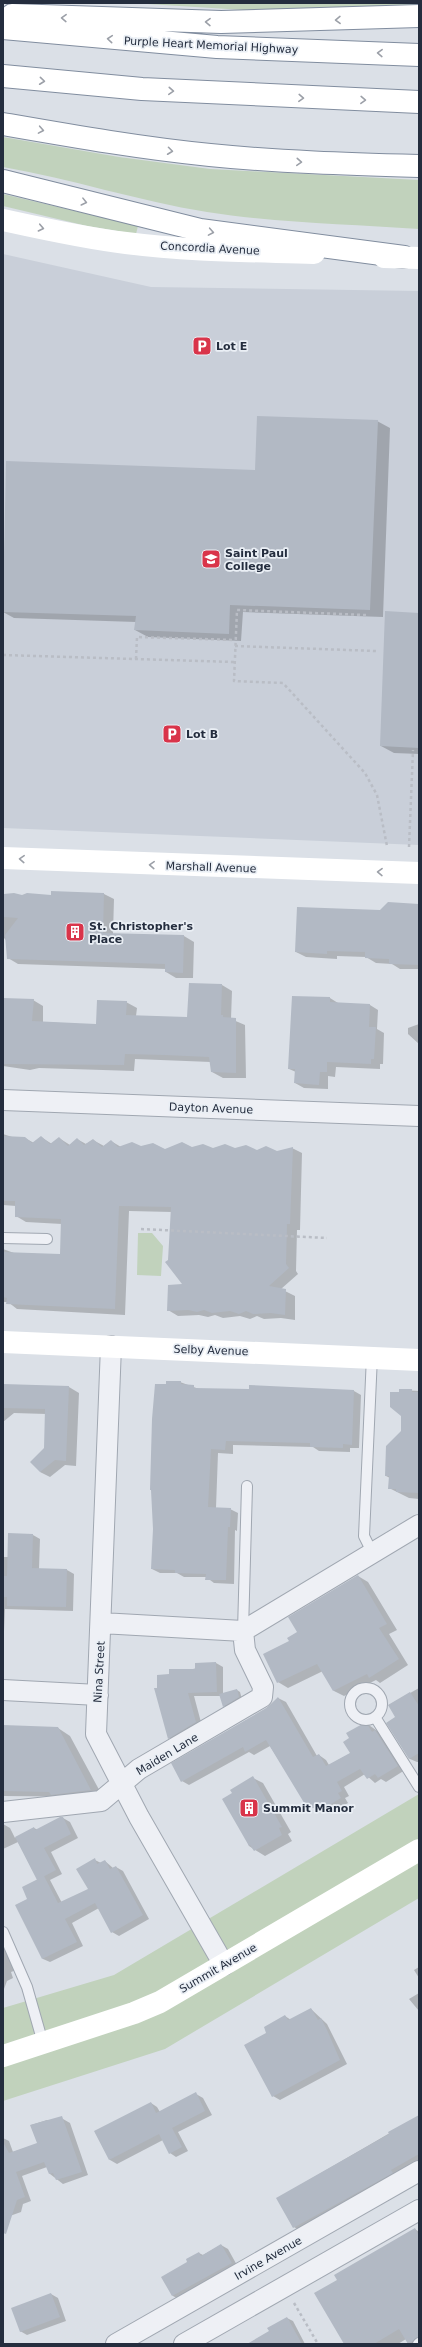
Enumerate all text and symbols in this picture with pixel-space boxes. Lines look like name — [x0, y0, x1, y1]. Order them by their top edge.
one-way arrow — [61, 14, 67, 22]
one-way arrow — [335, 15, 341, 24]
one-way arrow — [205, 18, 211, 26]
one-way arrow — [107, 34, 114, 43]
street label: Purple Heart Memorial Highway — [124, 34, 299, 57]
one-way arrow — [377, 49, 383, 58]
one-way arrow — [39, 76, 45, 85]
one-way arrow — [168, 86, 174, 95]
one-way arrow — [298, 94, 304, 102]
one-way arrow — [360, 96, 366, 105]
one-way arrow — [38, 126, 45, 134]
one-way arrow — [167, 146, 173, 155]
one-way arrow — [296, 157, 302, 166]
one-way arrow — [81, 197, 88, 205]
one-way arrow — [38, 224, 44, 232]
one-way arrow — [208, 227, 214, 235]
street label: Concordia Avenue — [160, 239, 260, 258]
parking icon: Lot E — [191, 335, 213, 357]
place label: Lot E — [216, 340, 247, 353]
place label: Saint Paul College — [225, 547, 288, 573]
school or university icon: Saint Paul College — [200, 548, 222, 570]
parking icon: Lot B — [161, 723, 183, 745]
place label: Lot B — [186, 728, 218, 741]
one-way arrow — [19, 854, 25, 863]
street label: Marshall Avenue — [165, 859, 257, 876]
one-way arrow — [149, 860, 155, 869]
one-way arrow — [377, 868, 383, 876]
place label: St. Christopher's Place — [89, 920, 194, 946]
building icon: St. Christopher's Place — [64, 921, 86, 943]
street label: Dayton Avenue — [169, 1101, 253, 1116]
street label: Selby Avenue — [173, 1343, 249, 1358]
street label: Nina Street — [91, 1640, 108, 1703]
street label: Maiden Lane — [134, 1731, 201, 1778]
building icon: Summit Manor — [238, 1797, 260, 1819]
place label: Summit Manor — [263, 1802, 354, 1815]
street label: Summit Avenue — [177, 1941, 259, 1996]
street label: Irvine Avenue — [232, 2234, 304, 2283]

